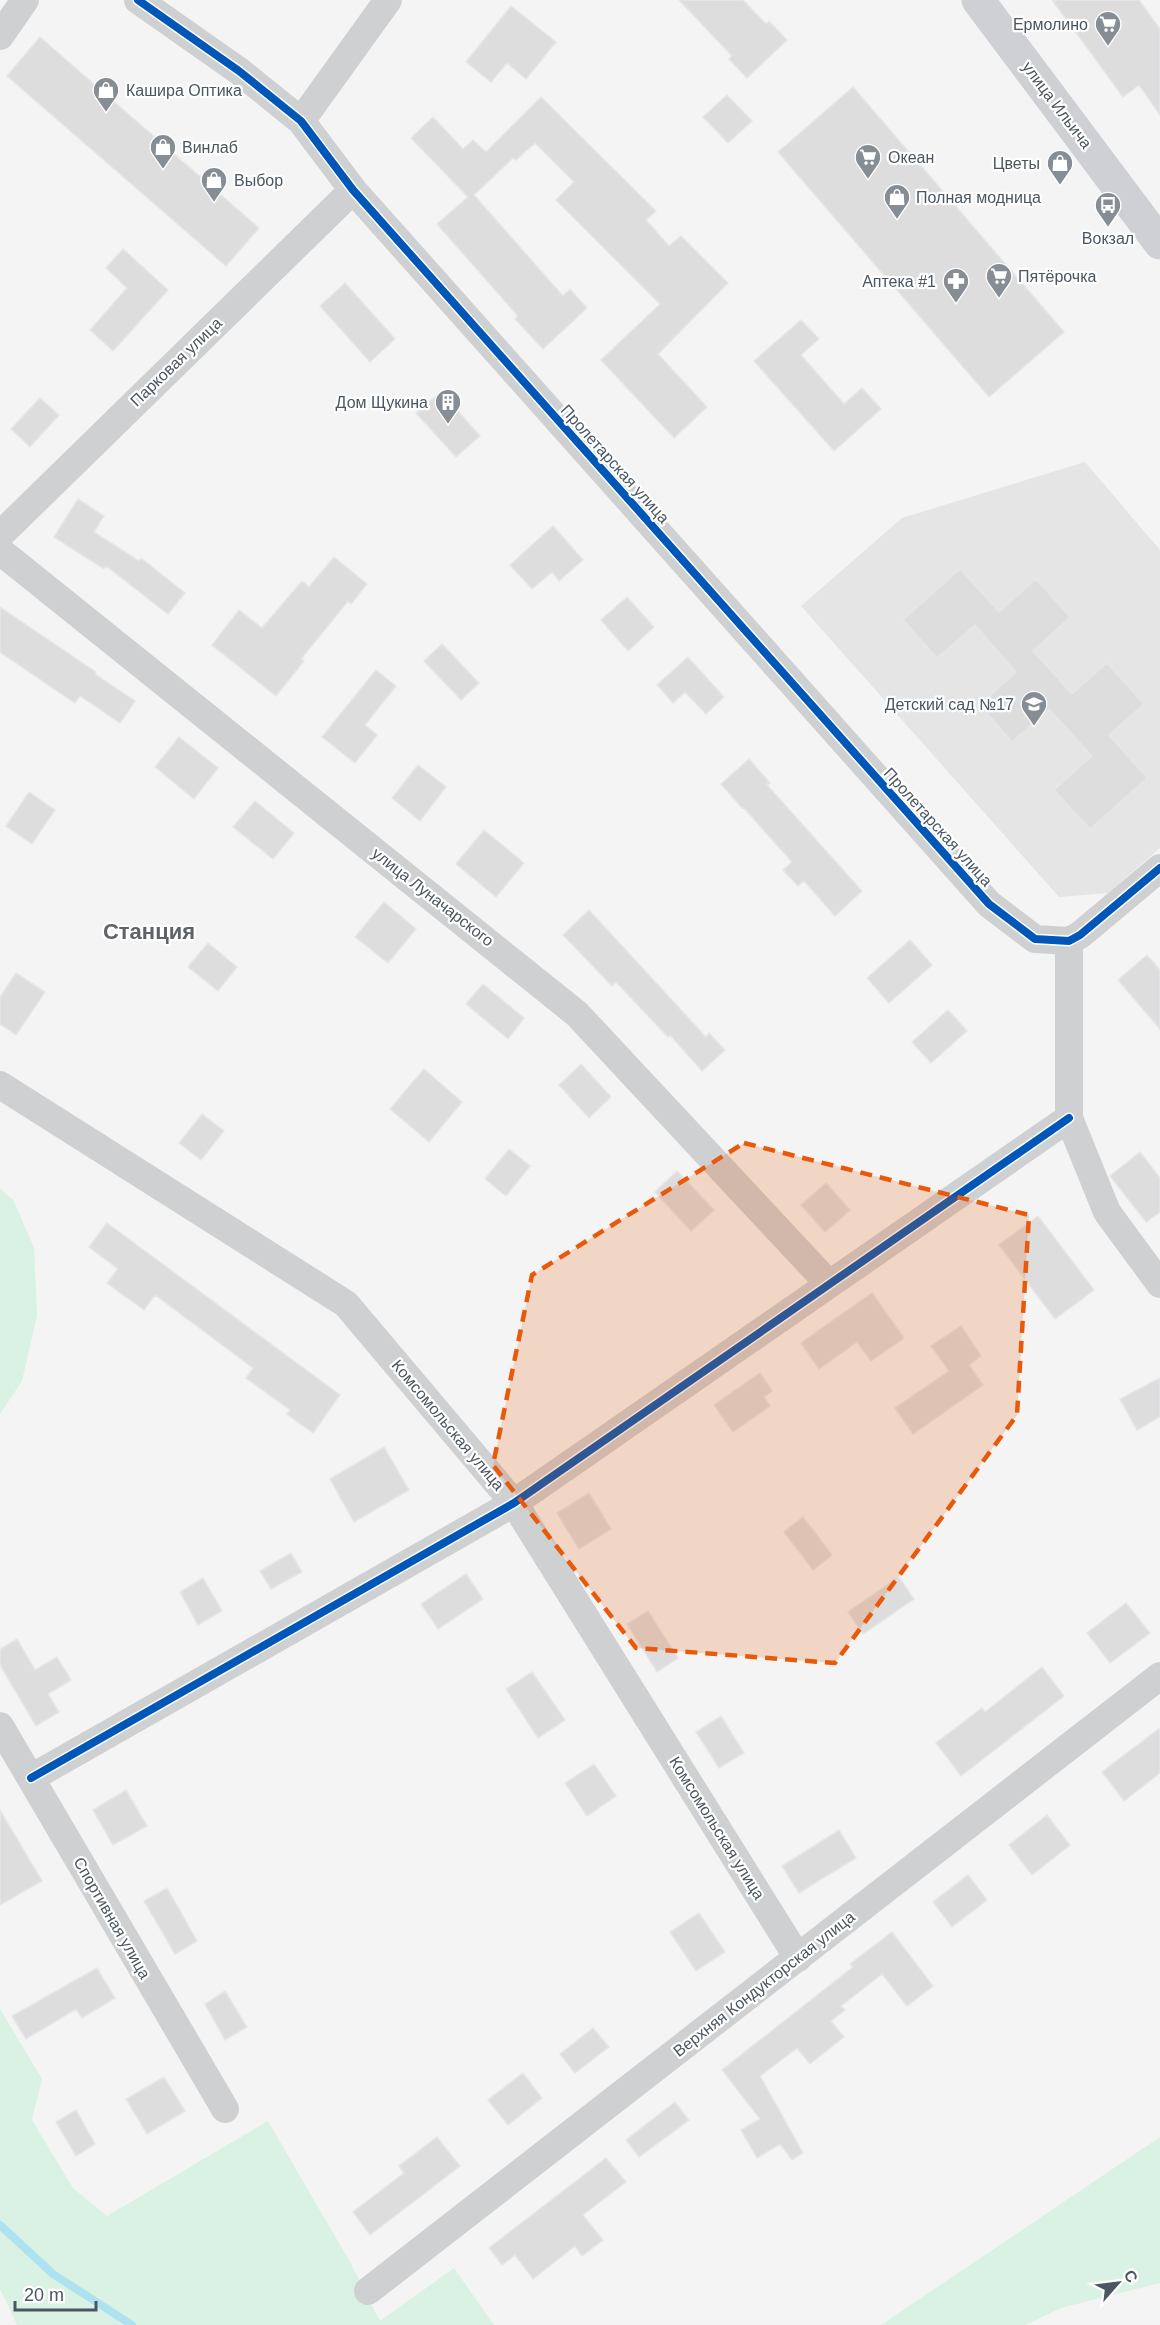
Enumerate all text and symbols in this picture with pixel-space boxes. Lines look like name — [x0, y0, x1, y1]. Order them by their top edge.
supermarket icon: Ермолино — [1093, 9, 1123, 47]
place label: Ермолино — [1013, 16, 1088, 33]
street label: улица Ильича — [1019, 58, 1095, 152]
shop icon: Кашира Оптика — [91, 75, 121, 113]
place label: Кашира Оптика — [126, 82, 242, 99]
shop icon: Винлаб — [148, 132, 178, 170]
place label: Винлаб — [182, 139, 238, 156]
supermarket icon: Океан — [853, 142, 883, 180]
shop icon: Цветы — [1045, 148, 1075, 186]
place label: Океан — [888, 149, 934, 166]
place label: Цветы — [993, 155, 1040, 172]
shop icon: Выбор — [199, 165, 229, 203]
place label: Выбор — [234, 172, 283, 189]
shop icon: Полная модница — [882, 182, 912, 220]
place label: Полная модница — [916, 189, 1041, 206]
bus stop icon: Вокзал — [1093, 190, 1123, 228]
place label: Вокзал — [1082, 230, 1134, 247]
supermarket icon: Пятёрочка — [984, 261, 1014, 299]
pharmacy icon: Аптека #1 — [941, 266, 971, 304]
place label: Пятёрочка — [1018, 268, 1097, 285]
place label: Аптека #1 — [862, 273, 936, 290]
street label: Парковая улица — [127, 314, 225, 410]
building icon: Дом Щукина — [433, 387, 463, 425]
place label: Дом Щукина — [336, 394, 428, 411]
street label: Пролетарская улица — [558, 401, 673, 527]
school or university icon: Детский сад №17 — [1019, 689, 1049, 727]
place label: Детский сад №17 — [885, 696, 1014, 713]
street label: Пролетарская улица — [881, 764, 996, 890]
street label: улица Луначарского — [369, 844, 497, 950]
district label: Станция — [103, 919, 195, 944]
street label: Комсомольская улица — [389, 1356, 508, 1494]
street label: Комсомольская улица — [666, 1754, 768, 1902]
street label: Спортивная улица — [70, 1854, 154, 1982]
street label: Верхняя Кондукторская улица — [670, 1908, 858, 2060]
north arrow — [1088, 2253, 1148, 2313]
text: С — [1121, 2267, 1141, 2286]
scale bar — [15, 2274, 96, 2312]
text: 20 m — [24, 2285, 64, 2305]

